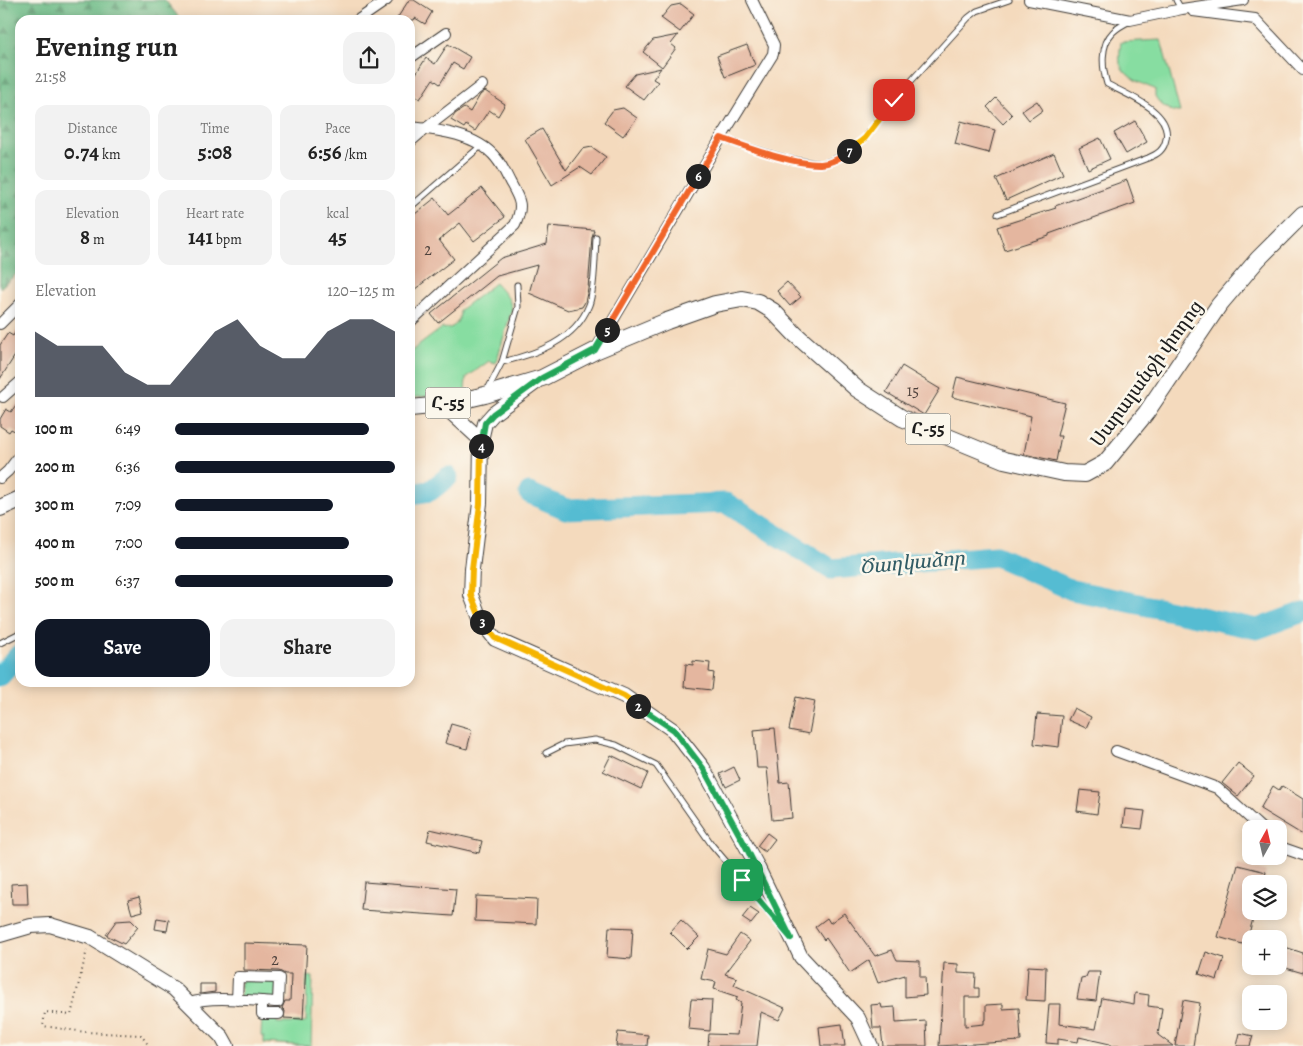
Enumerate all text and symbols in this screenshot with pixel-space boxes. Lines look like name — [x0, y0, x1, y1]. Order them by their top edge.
text: Evening run — [35, 28, 178, 66]
button: share — [343, 32, 395, 84]
text: 21:58 — [35, 66, 67, 88]
pin — [873, 79, 915, 121]
icon: check — [880, 86, 908, 114]
text: Distance — [67, 119, 117, 138]
text: Time — [200, 119, 230, 138]
text: Pace — [325, 119, 351, 138]
text: 0.74 — [64, 138, 99, 166]
text: 5:08 — [198, 138, 232, 166]
text: 6:56 — [308, 138, 341, 166]
pin: 7 — [836, 138, 862, 164]
text: 7 — [847, 142, 852, 161]
text: km — [99, 145, 121, 164]
text: /km — [341, 145, 367, 164]
pin: 6 — [686, 164, 710, 188]
text: 6 — [695, 167, 702, 186]
text: Elevation — [65, 204, 119, 223]
text: Heart rate — [186, 204, 244, 223]
text: kcal — [326, 204, 349, 223]
text: 8 — [80, 223, 90, 251]
text: 141 — [188, 223, 213, 251]
text: 45 — [328, 223, 347, 251]
text: m — [90, 230, 105, 249]
text: bpm — [213, 230, 242, 249]
house number: 2 — [424, 239, 432, 261]
text: Elevation — [35, 280, 96, 302]
text: 120–125 m — [327, 280, 395, 302]
street label: Սարալանջի փողոց — [1085, 295, 1209, 452]
pin: 5 — [594, 318, 620, 342]
text: 5 — [605, 321, 610, 340]
house number: 15 — [907, 380, 919, 402]
road number: Հ-55 — [426, 388, 470, 418]
road number: Հ-55 — [906, 414, 950, 444]
text: 100 m — [35, 418, 73, 440]
text: 6:49 — [115, 418, 141, 440]
pin: 4 — [468, 434, 494, 458]
text: 4 — [478, 437, 485, 456]
text: 200 m — [35, 456, 75, 478]
text: 6:36 — [115, 456, 140, 478]
text: 300 m — [35, 494, 74, 516]
text: 7:09 — [115, 494, 141, 516]
text: 400 m — [35, 532, 75, 554]
text: 7:00 — [115, 532, 143, 554]
water label: Ծաղկաձոր — [858, 544, 966, 581]
text: 500 m — [35, 570, 74, 592]
text: 6:37 — [115, 570, 140, 592]
pin: 3 — [470, 610, 494, 634]
text: 3 — [479, 613, 486, 632]
button: Save — [35, 619, 210, 677]
button: Share — [220, 619, 395, 677]
pin: 2 — [626, 694, 650, 718]
text: 2 — [635, 697, 642, 716]
north arrow — [1242, 820, 1288, 865]
map controls — [1242, 820, 1287, 1030]
pin — [721, 859, 763, 901]
icon: arrive — [728, 866, 756, 894]
button: layers — [1242, 875, 1287, 920]
button: + — [1242, 930, 1287, 975]
house number: 2 — [271, 949, 279, 971]
button: − — [1242, 985, 1287, 1030]

